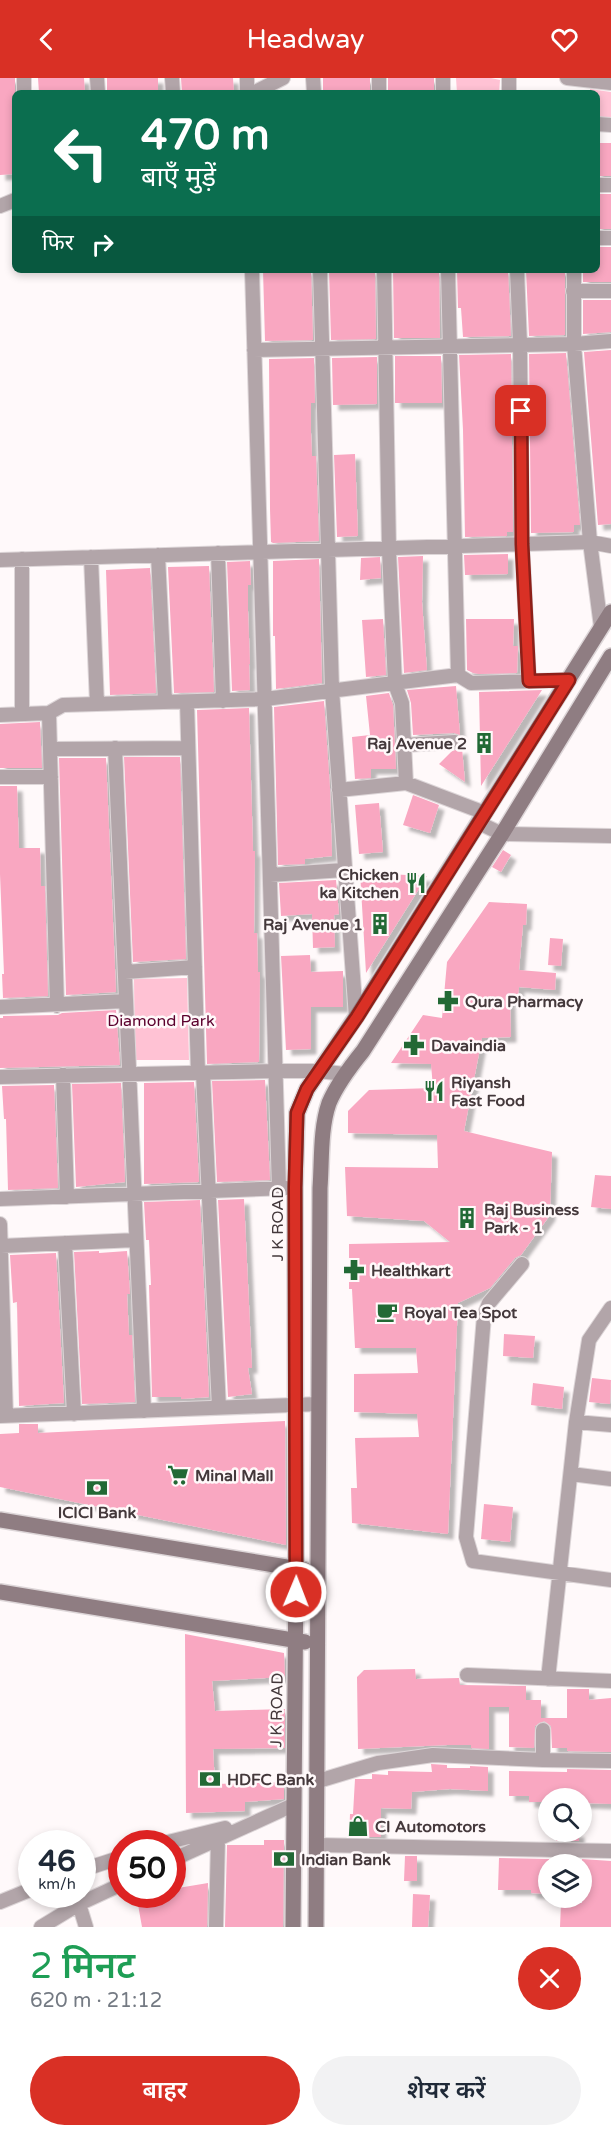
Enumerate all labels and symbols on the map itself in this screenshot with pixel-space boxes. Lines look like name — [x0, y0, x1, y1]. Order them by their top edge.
pin — [495, 385, 546, 436]
building icon: Raj Avenue 2 — [472, 731, 496, 755]
place label: Raj Avenue 2 — [367, 734, 467, 754]
place label: Chicken ka Kitchen — [320, 865, 399, 903]
restaurant icon: Chicken ka Kitchen — [404, 871, 428, 895]
building icon: Raj Avenue 1 — [368, 912, 392, 936]
place label: Raj Avenue 1 — [263, 915, 363, 935]
pharmacy icon: Qura Pharmacy — [436, 989, 460, 1013]
place label: Qura Pharmacy — [465, 992, 584, 1012]
park label: Diamond Park — [107, 1011, 215, 1031]
pharmacy icon: Davaindia — [402, 1033, 426, 1057]
place label: Davaindia — [431, 1036, 506, 1056]
place label: Riyansh Fast Food — [451, 1073, 525, 1111]
restaurant icon: Riyansh Fast Food — [422, 1079, 446, 1103]
street label: J K ROAD — [268, 1187, 288, 1261]
place label: Raj Business Park - 1 — [484, 1200, 579, 1238]
building icon: Raj Business Park - 1 — [455, 1206, 479, 1230]
pharmacy icon: Healthkart — [342, 1258, 366, 1282]
place label: Healthkart — [371, 1261, 451, 1281]
cafe icon: Royal Tea Spot — [375, 1300, 399, 1324]
place label: Royal Tea Spot — [404, 1303, 518, 1323]
supermarket icon: Minal Mall — [166, 1463, 190, 1487]
place label: Minal Mall — [195, 1466, 274, 1486]
bank icon: ICICI Bank — [85, 1476, 109, 1500]
place label: ICICI Bank — [58, 1503, 137, 1523]
position arrow — [264, 1560, 328, 1624]
street label: J K ROAD — [266, 1673, 288, 1747]
bank icon: HDFC Bank — [198, 1767, 222, 1791]
place label: HDFC Bank — [227, 1770, 315, 1790]
shop icon: CI Automotors — [346, 1814, 370, 1838]
place label: CI Automotors — [375, 1817, 486, 1837]
speed limit sign: 50 — [108, 1830, 186, 1908]
bank icon: Indian Bank — [272, 1847, 296, 1871]
place label: Indian Bank — [301, 1850, 391, 1870]

